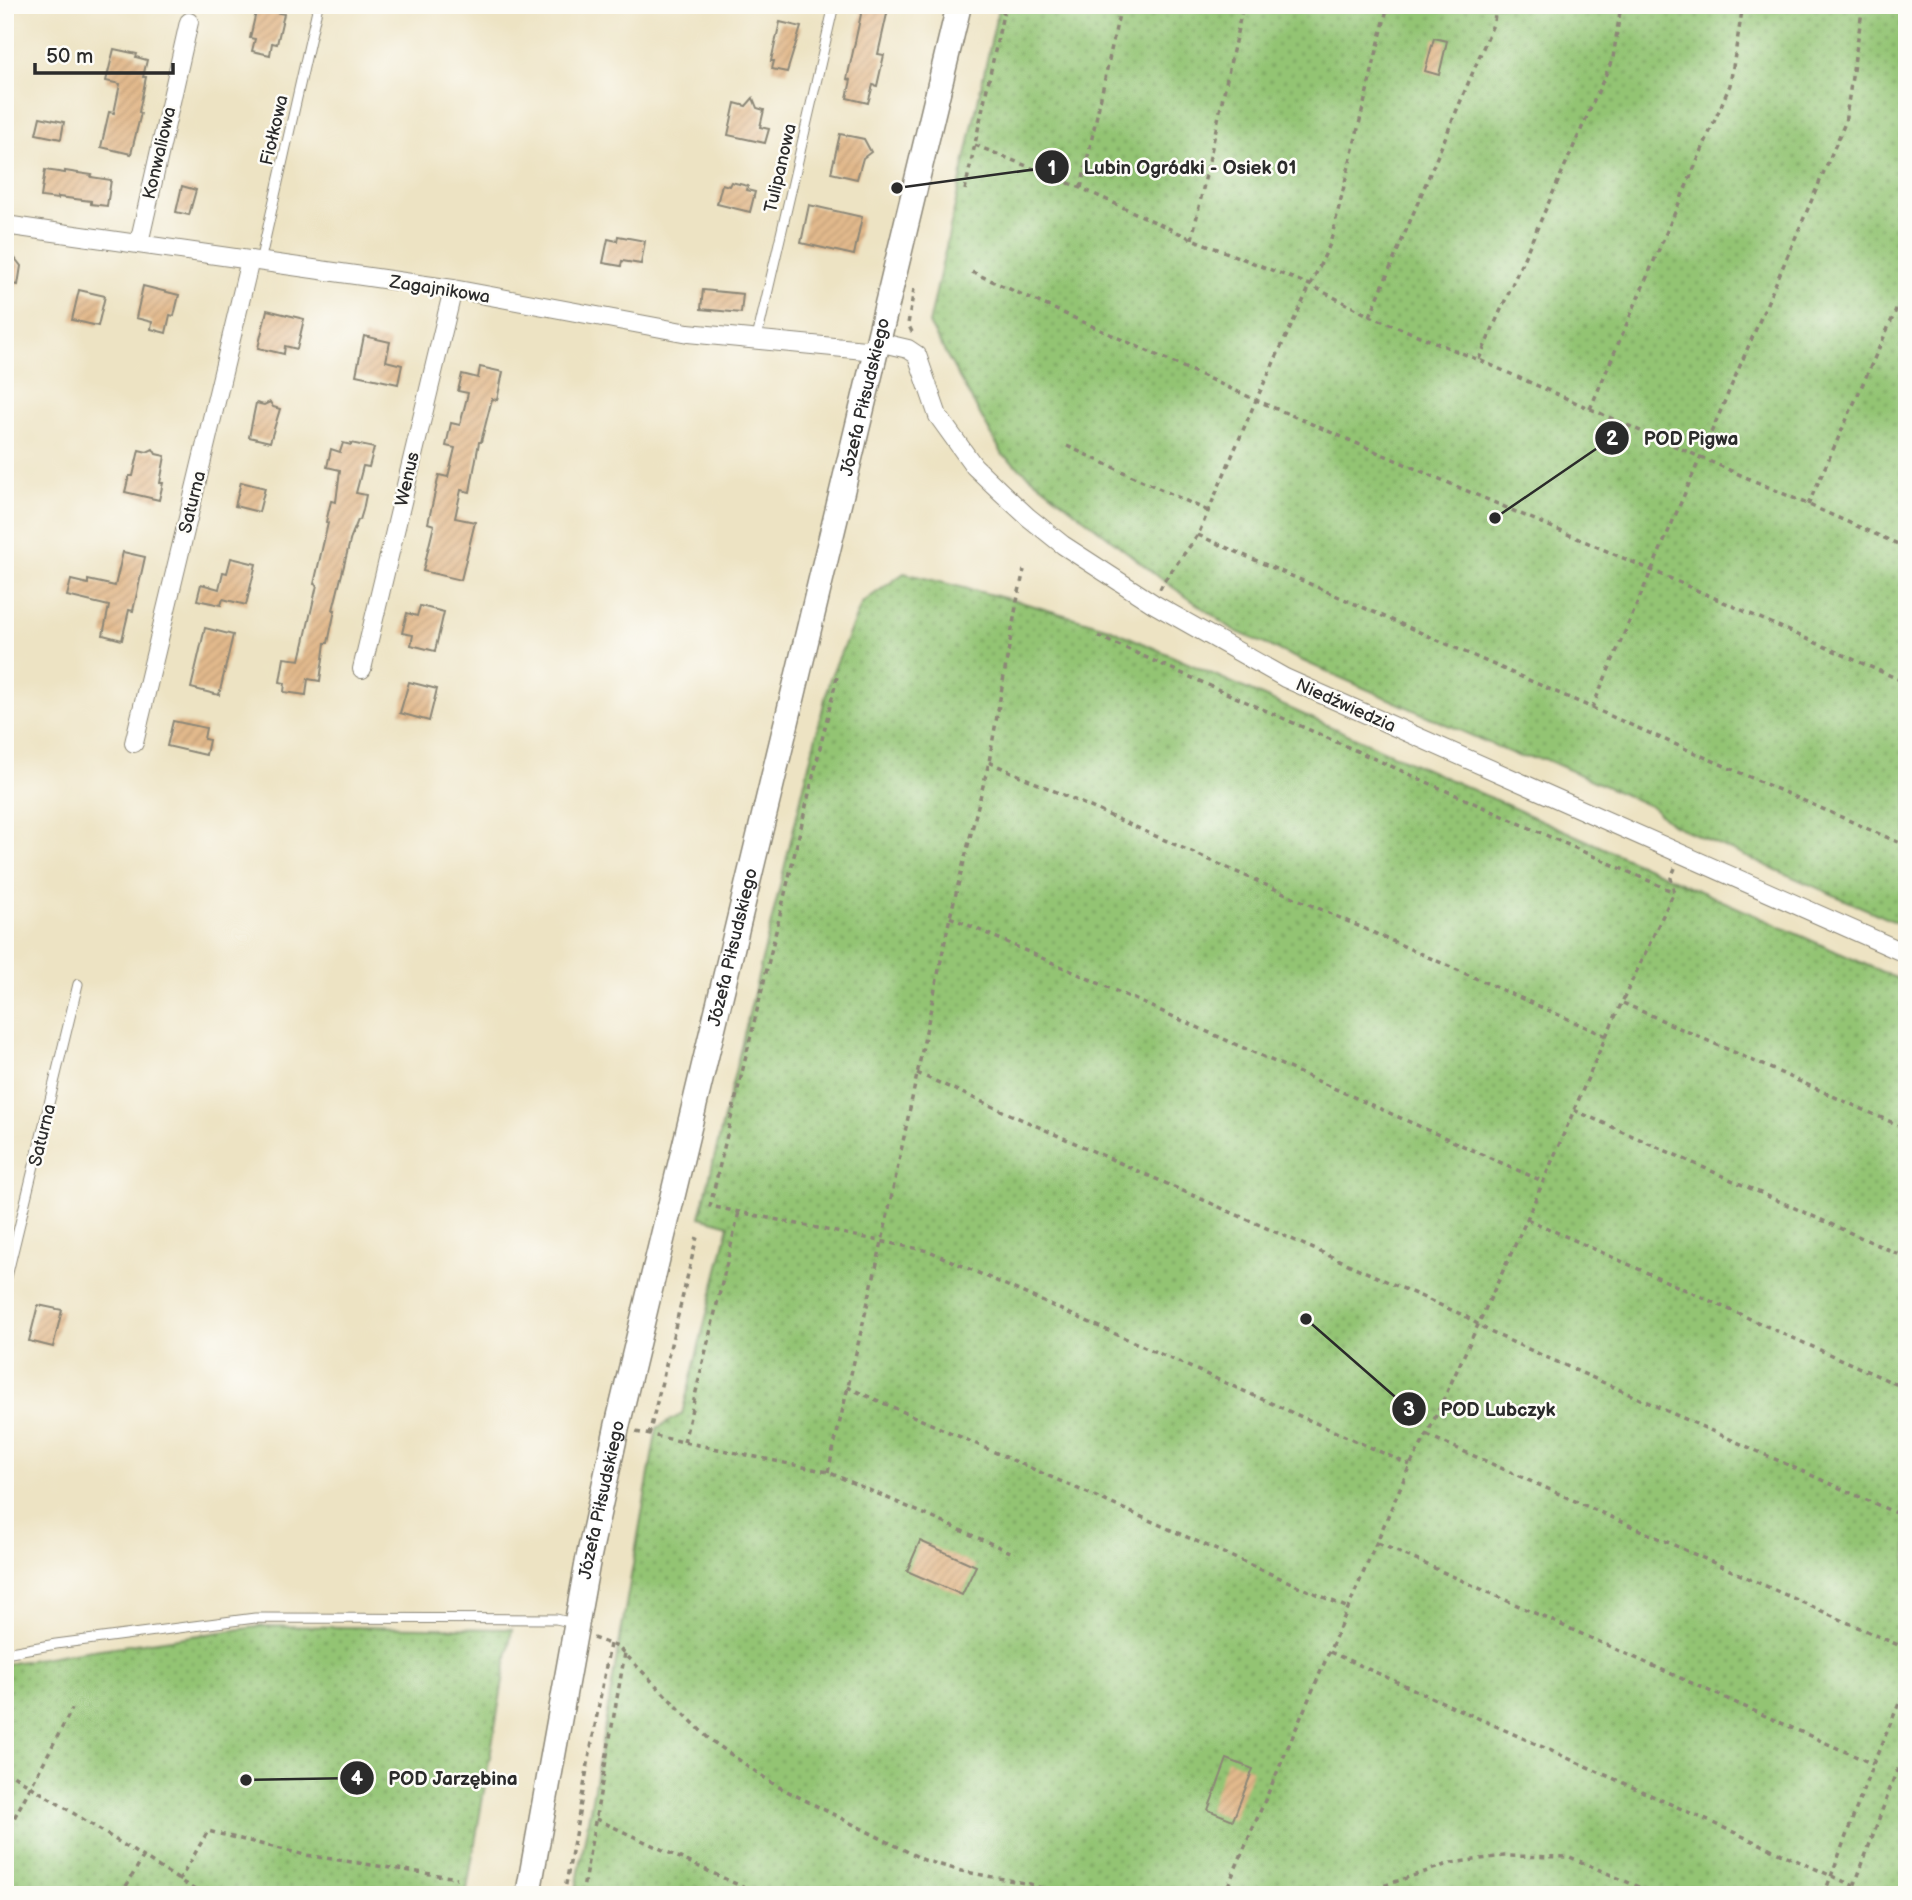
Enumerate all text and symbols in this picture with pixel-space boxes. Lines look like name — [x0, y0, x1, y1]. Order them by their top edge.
scale bar — [35, 32, 173, 76]
text: 50 m — [46, 44, 93, 69]
street label: Fiołkowa — [256, 93, 293, 167]
street label: Konwaliowa — [139, 105, 180, 201]
street label: Tulipanowa — [760, 122, 801, 215]
callout: Lubin Ogródki - Osiek 01 — [1035, 147, 1311, 187]
text: 1 — [1048, 156, 1056, 181]
text: Lubin Ogródki - Osiek 01 — [1084, 157, 1296, 180]
street label: Zagajnikowa — [387, 271, 492, 308]
street label: Józefa Piłsudskiego — [836, 316, 894, 478]
callout: POD Pigwa — [1595, 418, 1752, 458]
text: 2 — [1606, 426, 1619, 451]
text: POD Pigwa — [1644, 428, 1738, 451]
street label: Wenus — [391, 450, 424, 508]
street label: Saturna — [175, 469, 210, 535]
street label: Niedźwiedzia — [1293, 674, 1399, 737]
street label: Józefa Piłsudskiego — [704, 866, 762, 1028]
street label: Saturna — [25, 1102, 60, 1168]
callout: POD Lubczyk — [1391, 1389, 1569, 1429]
text: 3 — [1403, 1397, 1415, 1422]
text: POD Lubczyk — [1441, 1399, 1555, 1422]
street label: Józefa Piłsudskiego — [575, 1418, 629, 1581]
callout: POD Jarzębina — [339, 1758, 531, 1798]
text: 4 — [351, 1766, 364, 1791]
text: POD Jarzębina — [388, 1768, 518, 1791]

